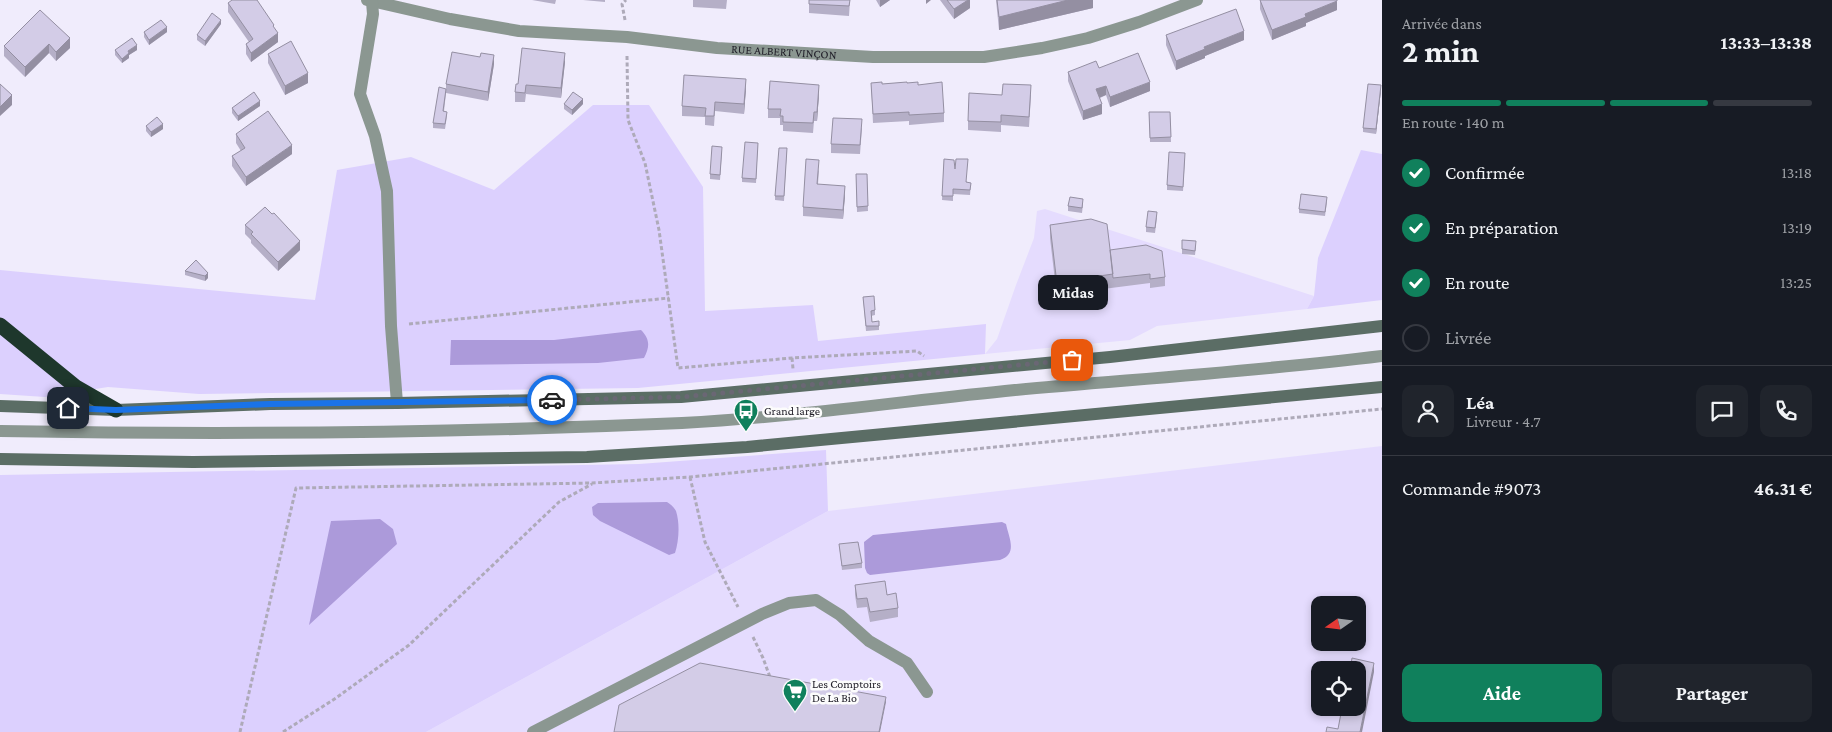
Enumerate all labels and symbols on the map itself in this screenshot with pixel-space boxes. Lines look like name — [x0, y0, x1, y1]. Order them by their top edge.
street label: RUE ALBERT VINÇON — [731, 42, 837, 62]
callout: Midas — [1037, 275, 1107, 310]
pin — [1051, 339, 1093, 381]
courier — [527, 375, 577, 425]
pin — [47, 387, 89, 429]
bus stop icon: Grand large — [733, 398, 759, 432]
place label: Grand large — [764, 404, 820, 418]
north arrow — [1311, 596, 1366, 651]
place label: Les Comptoirs De La Bio — [812, 677, 881, 705]
supermarket icon: Les Comptoirs De La Bio — [782, 678, 808, 712]

